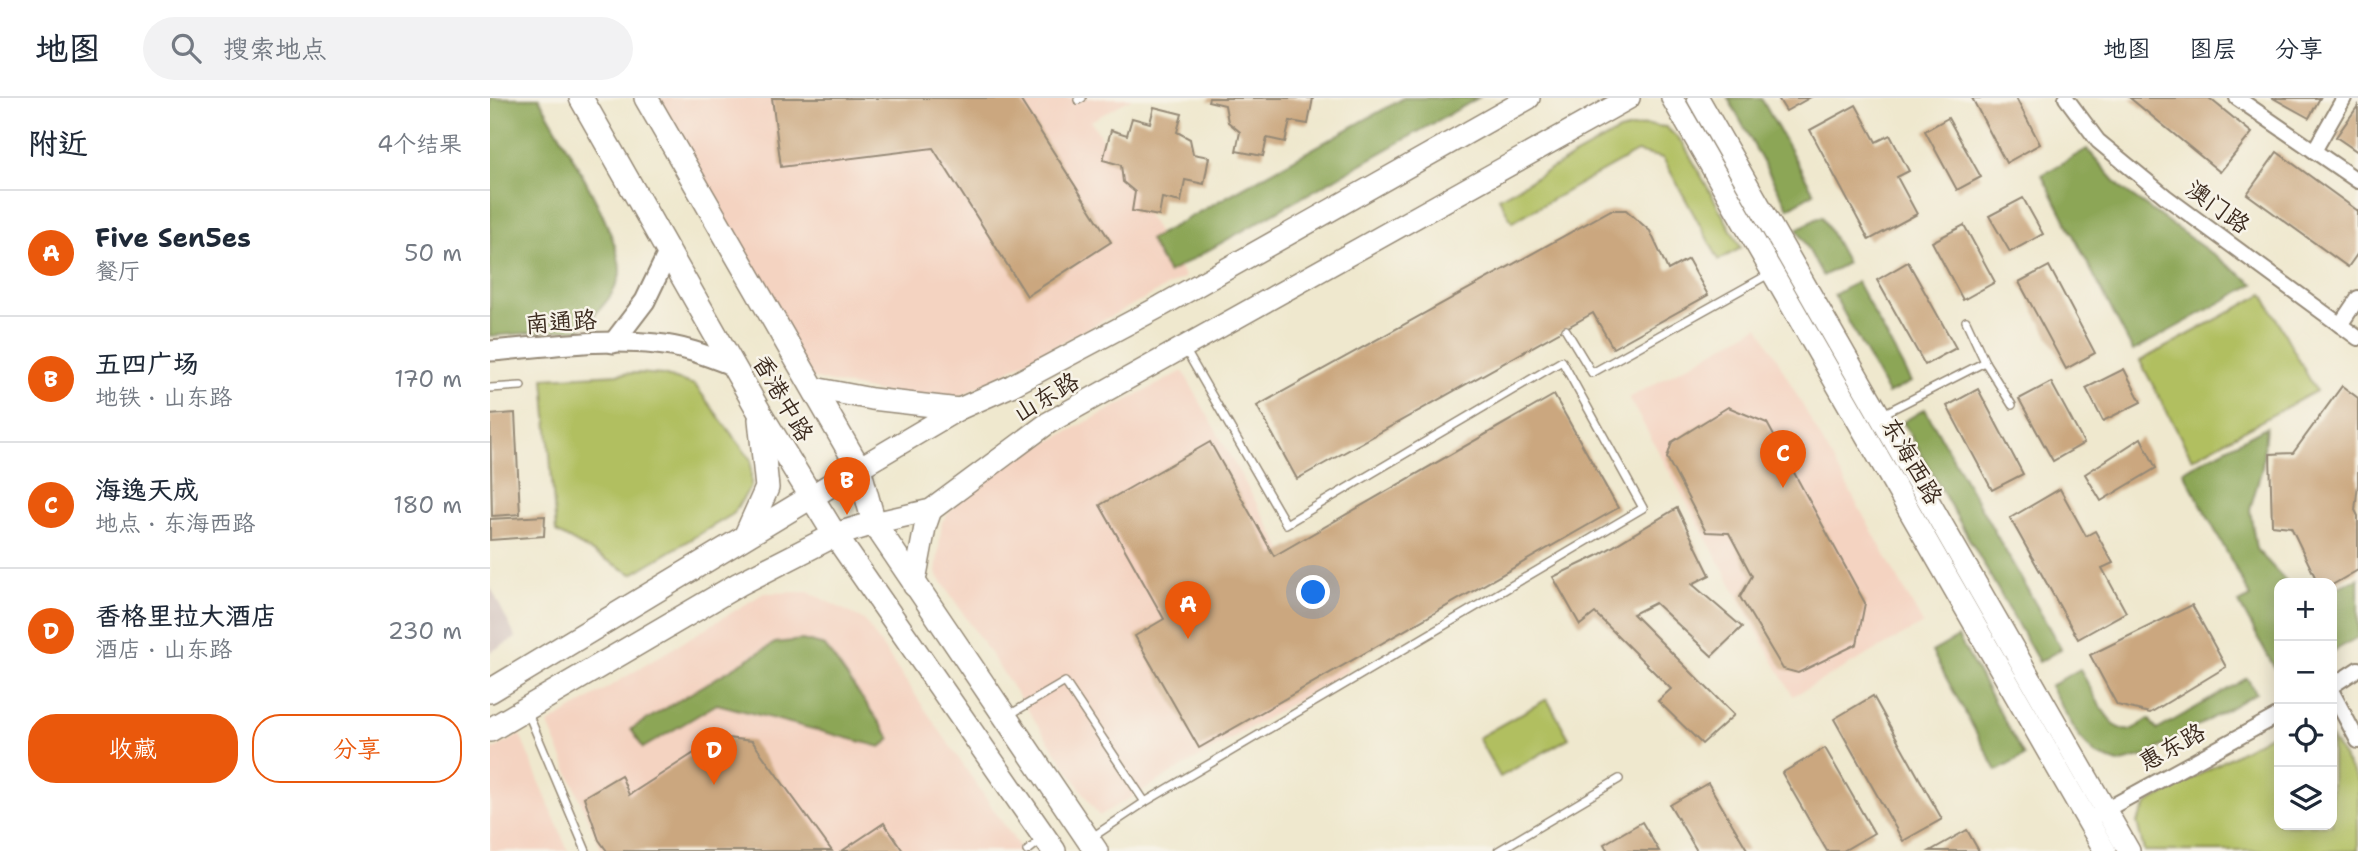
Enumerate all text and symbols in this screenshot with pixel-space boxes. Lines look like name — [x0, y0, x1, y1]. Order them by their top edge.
search box — [143, 17, 633, 80]
text: 地图 — [35, 26, 101, 71]
icon: search — [167, 29, 205, 67]
text: 搜索地点 — [223, 31, 327, 66]
text: 地图 — [2103, 33, 2151, 65]
text: 图层 — [2189, 33, 2237, 65]
text: 分享 — [2275, 33, 2323, 65]
text: 附近 — [28, 123, 88, 164]
text: 4个结果 — [377, 129, 462, 159]
street label: 澳门路 — [2179, 173, 2257, 241]
text: Five Sen5es — [95, 220, 251, 255]
text: A — [42, 238, 60, 268]
text: 50 m — [404, 238, 462, 268]
text: 餐厅 — [95, 256, 141, 286]
street label: 南通路 — [524, 304, 598, 340]
text: 五四广场 — [95, 346, 199, 381]
street label: 香港中路 — [745, 348, 821, 448]
text: B — [44, 364, 58, 394]
text: 170 m — [394, 364, 462, 394]
street label: 山东路 — [1007, 365, 1085, 429]
text: 地铁 · 山东路 — [95, 382, 232, 412]
street label: 东海西路 — [1874, 411, 1950, 511]
pin: C — [1760, 430, 1806, 488]
pin: B — [824, 457, 870, 515]
text: 海逸天成 — [95, 472, 199, 507]
text: C — [44, 490, 58, 520]
text: 180 m — [393, 490, 462, 520]
text: 地点 · 东海西路 — [95, 508, 255, 538]
your location — [1296, 575, 1330, 609]
map controls — [2274, 578, 2337, 830]
button: + — [2274, 578, 2337, 641]
pin: A — [1165, 581, 1211, 639]
text: 香格里拉大酒店 — [95, 598, 277, 633]
text: D — [43, 616, 59, 646]
text: 230 m — [388, 616, 462, 646]
text: 酒店 · 山东路 — [95, 634, 232, 664]
button: − — [2274, 641, 2337, 704]
button: locate — [2274, 704, 2337, 767]
button: 收藏 — [28, 714, 238, 783]
button: 分享 — [252, 714, 462, 783]
street label: 惠东路 — [2133, 716, 2211, 778]
pin: D — [691, 727, 737, 785]
button: layers — [2274, 767, 2337, 830]

